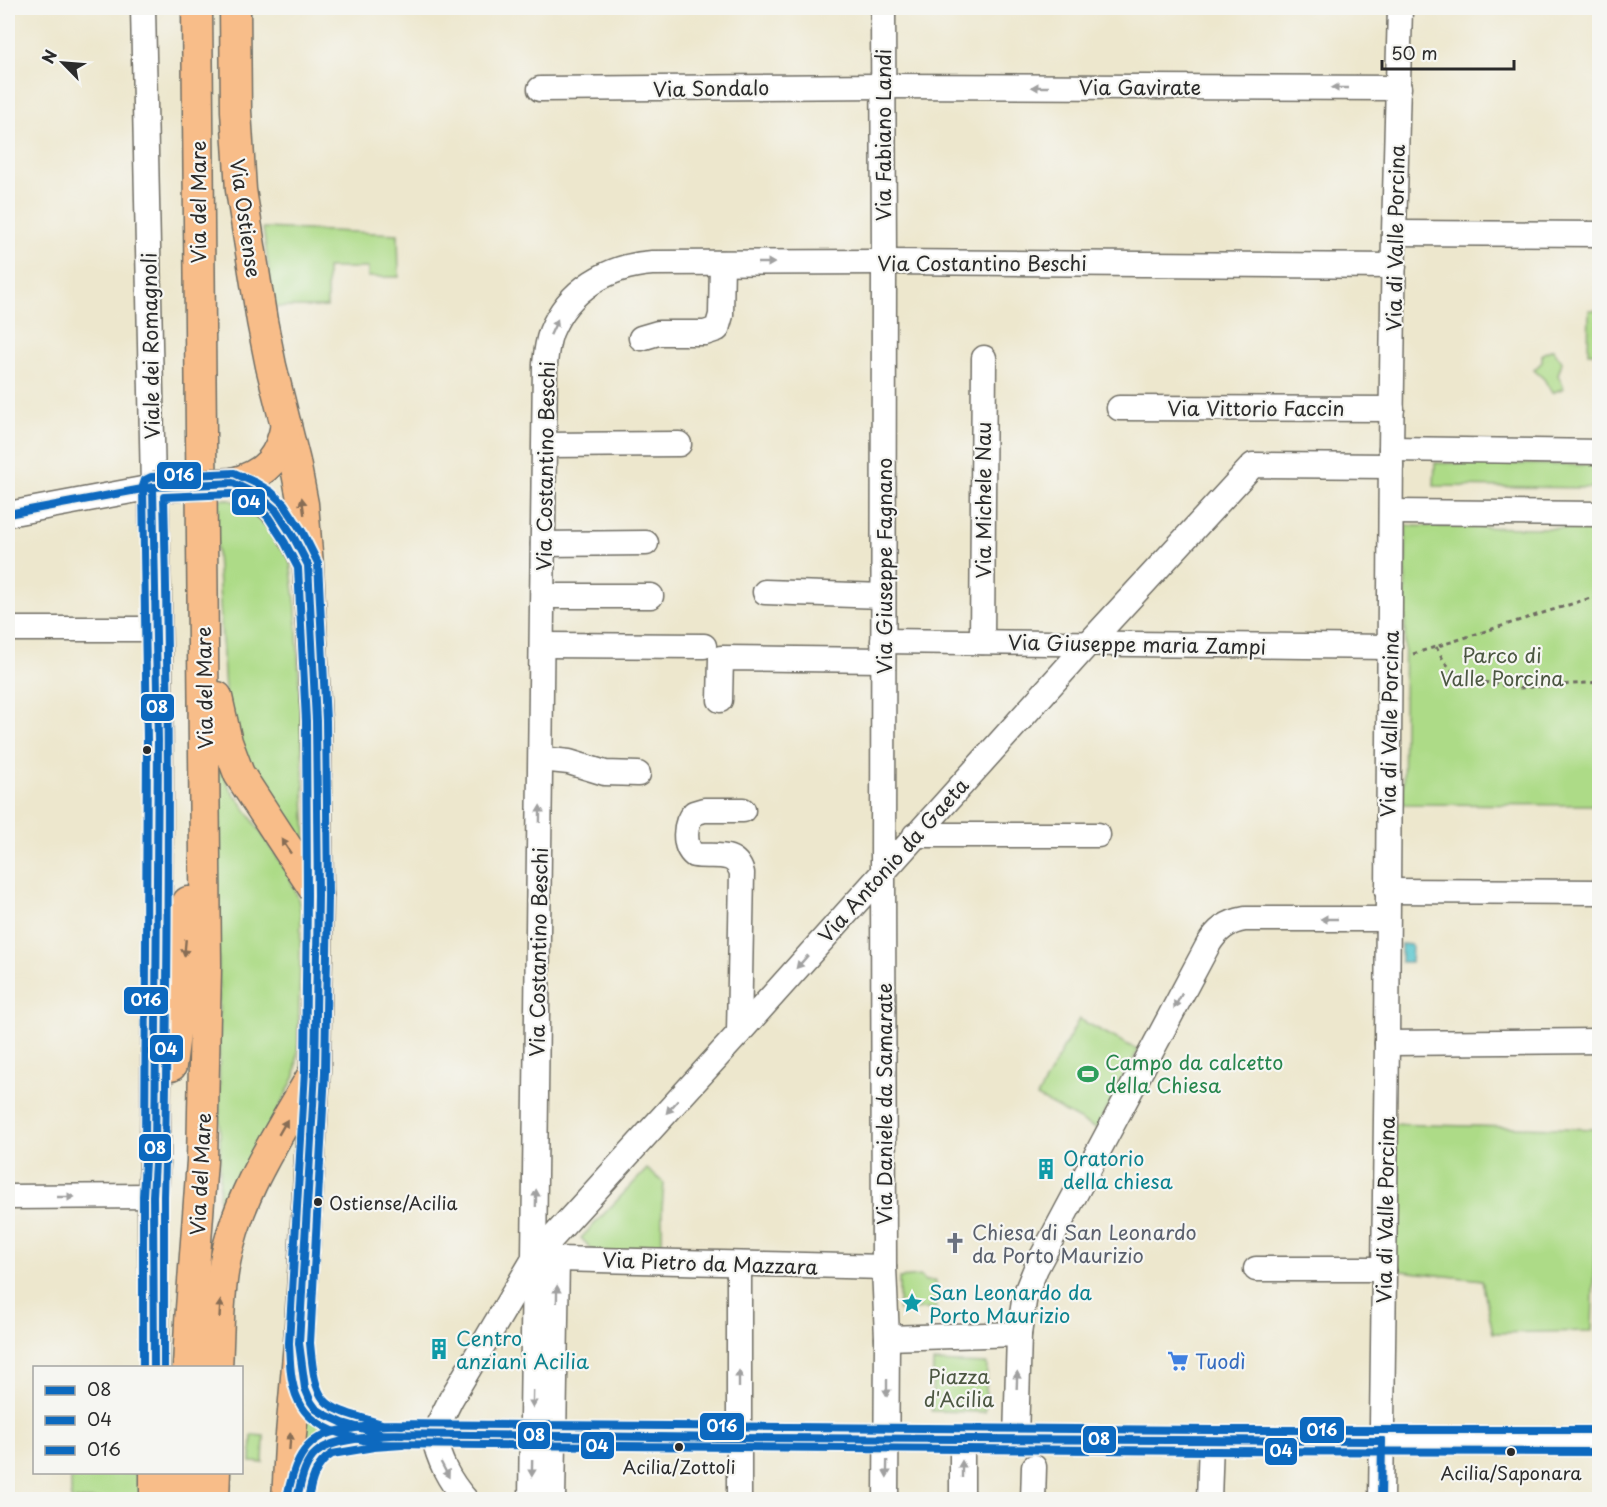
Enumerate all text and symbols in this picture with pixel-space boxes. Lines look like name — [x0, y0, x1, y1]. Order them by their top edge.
north arrow — [33, 33, 93, 93]
scale bar — [1382, 33, 1514, 71]
text: 50 m — [1391, 39, 1438, 66]
text: N — [35, 45, 62, 67]
street label: Via Fabiano Landi — [868, 49, 898, 221]
street label: Via Sondalo — [653, 72, 769, 104]
street label: Via Gavirate — [1079, 72, 1201, 102]
one-way arrow — [1031, 82, 1050, 92]
one-way arrow — [1331, 83, 1350, 93]
street label: Via del Mare — [183, 141, 213, 263]
street label: Via di Valle Porcina — [1378, 144, 1412, 332]
street label: Via Ostiense — [223, 156, 269, 280]
street label: Via Costantino Beschi — [877, 248, 1087, 278]
street label: Viale dei Romagnoli — [133, 252, 167, 440]
one-way arrow — [756, 258, 775, 268]
one-way arrow — [550, 318, 559, 335]
street label: Via Costantino Beschi — [528, 361, 562, 571]
street label: Via Vittorio Faccin — [1167, 393, 1345, 423]
street label: Via Michele Nau — [968, 422, 998, 578]
street label: Via Giuseppe Fagnano — [869, 458, 899, 674]
line badge: 016 — [156, 461, 202, 490]
text: 016 — [164, 462, 194, 486]
line badge: 04 — [231, 488, 266, 516]
text: 04 — [238, 489, 260, 513]
one-way arrow — [298, 497, 307, 516]
street label: Via del Mare — [188, 626, 220, 750]
street label: Via Giuseppe maria Zampi — [1008, 627, 1266, 661]
street label: Via di Valle Porcina — [1372, 630, 1406, 818]
park label: Parco di Valle Porcina — [1440, 640, 1564, 693]
line badge: 08 — [140, 693, 175, 722]
text: 08 — [146, 694, 168, 718]
unlabelled marker — [141, 744, 153, 756]
street label: Via Antonio da Gaeta — [811, 771, 976, 949]
one-way arrow — [535, 805, 545, 824]
one-way arrow — [280, 838, 291, 855]
street label: Via Costantino Beschi — [521, 847, 555, 1057]
one-way arrow — [1319, 914, 1338, 924]
one-way arrow — [180, 938, 189, 957]
one-way arrow — [796, 954, 809, 969]
street label: Via Daniele da Samarate — [869, 983, 899, 1225]
line badge: 016 — [123, 986, 169, 1015]
text: 016 — [131, 987, 161, 1011]
one-way arrow — [1173, 993, 1183, 1010]
line badge: 04 — [149, 1034, 184, 1063]
text: 04 — [155, 1036, 177, 1060]
place label: Campo da calcetto della Chiesa — [1105, 1047, 1283, 1100]
sports icon: Campo da calcetto della Chiesa — [1076, 1062, 1100, 1086]
one-way arrow — [665, 1099, 679, 1114]
street label: Via del Mare — [182, 1112, 218, 1236]
street label: Via di Valle Porcina — [1368, 1116, 1402, 1304]
one-way arrow — [277, 1119, 288, 1135]
line badge: 08 — [138, 1133, 172, 1162]
text: 08 — [144, 1135, 166, 1159]
place label: Oratorio della chiesa — [1063, 1143, 1173, 1196]
building icon: Oratorio della chiesa — [1034, 1157, 1058, 1181]
place label: Ostiense/Acilia — [329, 1189, 458, 1216]
one-way arrow — [531, 1189, 540, 1208]
one-way arrow — [56, 1192, 75, 1202]
marker: Ostiense/Acilia — [312, 1196, 324, 1208]
place label: Chiesa di San Leonardo da Porto Maurizio — [972, 1217, 1197, 1270]
church icon: Chiesa di San Leonardo da Porto Maurizio — [943, 1231, 967, 1255]
street label: Via Pietro da Mazzara — [602, 1244, 819, 1282]
place label: San Leonardo da Porto Maurizio — [929, 1277, 1092, 1330]
one-way arrow — [552, 1285, 561, 1304]
place icon: San Leonardo da Porto Maurizio — [900, 1291, 924, 1315]
one-way arrow — [216, 1300, 225, 1319]
place label: Centro anziani Acilia — [456, 1323, 589, 1376]
building icon: Centro anziani Acilia — [427, 1337, 451, 1361]
place label: Tuodì — [1195, 1346, 1246, 1376]
supermarket icon: Tuodì — [1166, 1349, 1190, 1373]
park label: Piazza d'Acilia — [924, 1361, 995, 1414]
legend — [33, 1366, 243, 1474]
one-way arrow — [734, 1370, 744, 1389]
one-way arrow — [1013, 1371, 1022, 1390]
text: 08 — [87, 1375, 111, 1402]
one-way arrow — [882, 1379, 892, 1398]
one-way arrow — [528, 1390, 537, 1409]
text: 04 — [87, 1405, 112, 1432]
line badge: 016 — [699, 1412, 745, 1441]
text: 016 — [707, 1413, 737, 1437]
line badge: 016 — [1299, 1416, 1345, 1444]
text: 016 — [1307, 1417, 1337, 1441]
line badge: 08 — [517, 1421, 551, 1450]
text: 08 — [523, 1422, 545, 1446]
line badge: 08 — [1082, 1425, 1117, 1454]
text: 08 — [1088, 1426, 1110, 1450]
line badge: 04 — [580, 1431, 615, 1460]
one-way arrow — [285, 1432, 295, 1451]
text: 04 — [586, 1433, 608, 1457]
text: 016 — [87, 1435, 121, 1462]
line badge: 04 — [1264, 1437, 1298, 1466]
text: 04 — [1270, 1438, 1292, 1462]
marker: Acilia/Zottoli — [673, 1441, 685, 1453]
marker: Acilia/Saponara — [1505, 1446, 1517, 1458]
place label: Acilia/Zottoli — [622, 1453, 736, 1480]
one-way arrow — [527, 1458, 537, 1477]
one-way arrow — [882, 1459, 891, 1478]
place label: Acilia/Saponara — [1440, 1459, 1582, 1486]
one-way arrow — [957, 1460, 967, 1479]
one-way arrow — [440, 1461, 450, 1478]

